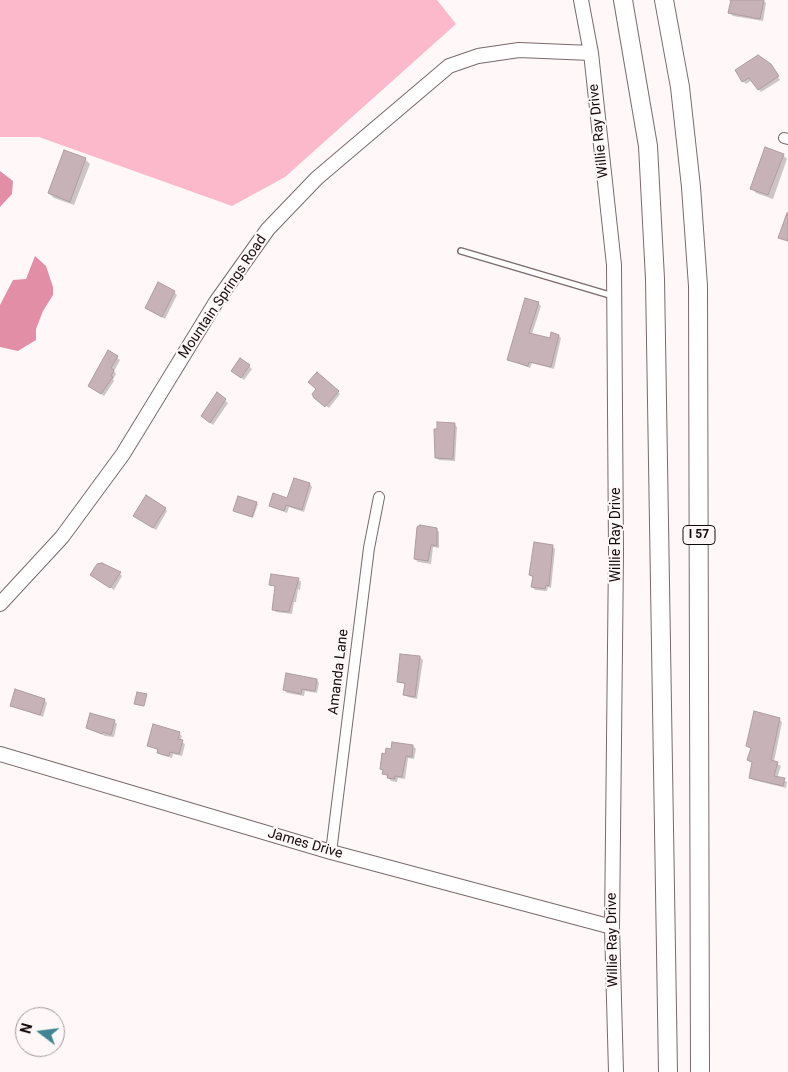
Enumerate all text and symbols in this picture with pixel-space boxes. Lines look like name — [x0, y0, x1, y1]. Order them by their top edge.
street label: Willie Ray Drive — [586, 83, 612, 179]
street label: Mountain Springs Road — [175, 232, 271, 362]
street label: Willie Ray Drive — [608, 488, 624, 582]
road number: I 57 — [683, 526, 715, 544]
street label: Amanda Lane — [325, 628, 353, 716]
street label: James Drive — [266, 825, 344, 863]
street label: Willie Ray Drive — [604, 893, 622, 987]
north arrow — [15, 1007, 65, 1057]
text: N — [17, 1022, 35, 1035]

